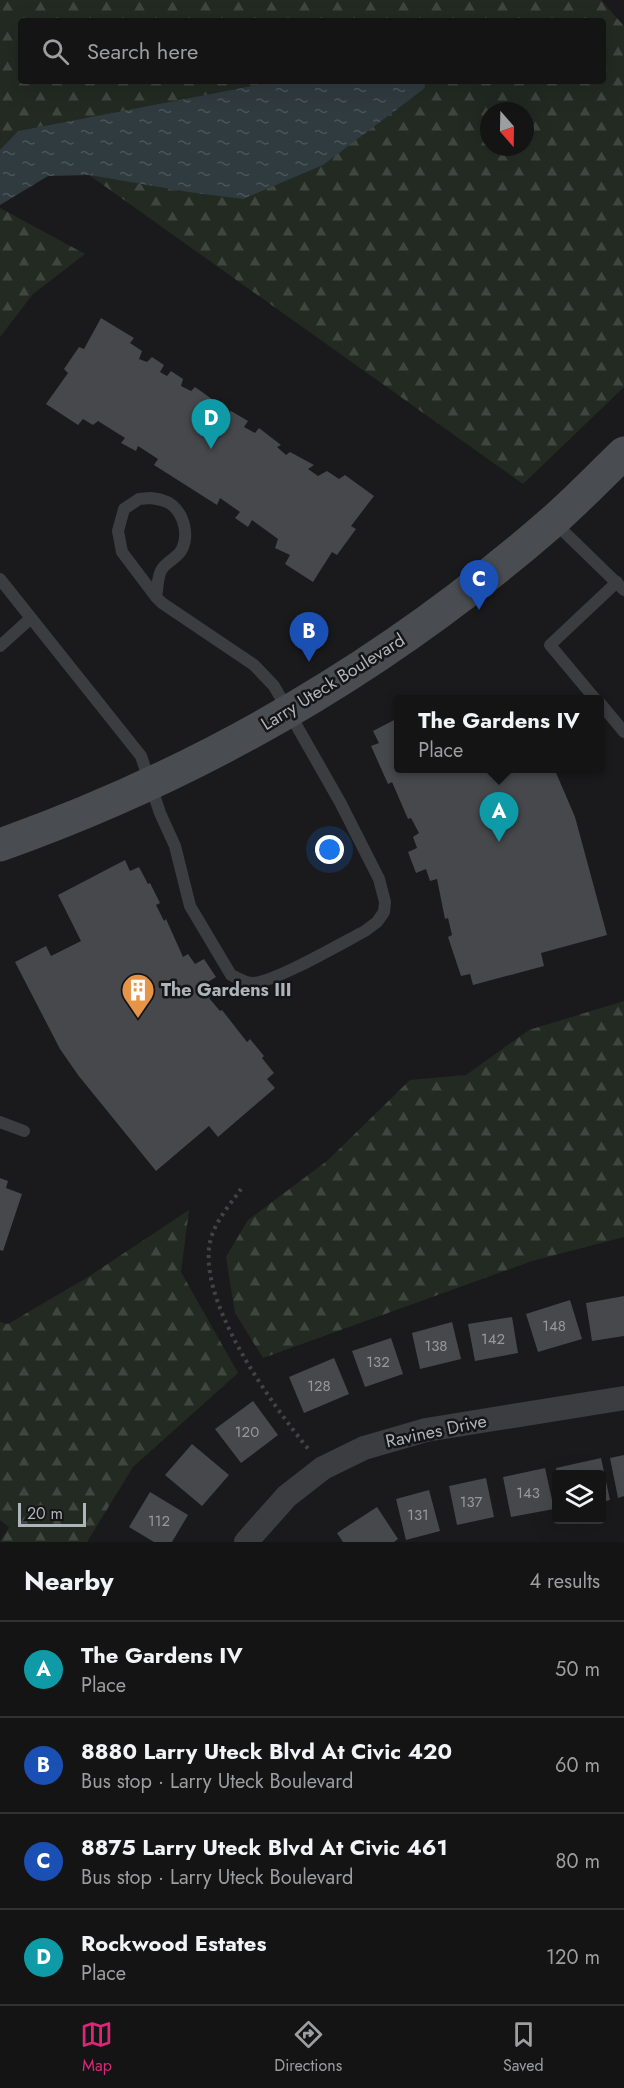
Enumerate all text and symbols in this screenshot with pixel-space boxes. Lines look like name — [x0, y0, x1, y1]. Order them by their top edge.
search box — [18, 18, 606, 84]
icon: search — [39, 35, 72, 68]
text: Search here — [87, 35, 198, 67]
north arrow — [480, 102, 534, 156]
pin: D — [192, 400, 230, 449]
pin: C — [460, 560, 498, 610]
pin: B — [290, 612, 328, 662]
street label: Larry Uteck Boulevard — [257, 629, 409, 735]
popup — [394, 695, 604, 773]
text: The Gardens IV — [418, 704, 580, 736]
text: Place — [418, 736, 463, 765]
pin: A — [480, 792, 518, 842]
your location — [315, 835, 344, 864]
building icon: The Gardens III — [120, 972, 156, 1019]
place label: The Gardens III — [161, 977, 291, 1003]
house number: 148 — [542, 1315, 566, 1337]
house number: 142 — [481, 1328, 505, 1350]
house number: 138 — [424, 1335, 448, 1357]
house number: 132 — [366, 1351, 390, 1373]
house number: 128 — [307, 1375, 331, 1397]
street label: Ravines Drive — [383, 1408, 489, 1454]
house number: 120 — [235, 1421, 259, 1443]
map controls — [552, 1470, 606, 1524]
button: layers — [552, 1470, 606, 1524]
house number: 143 — [516, 1482, 540, 1504]
house number: 137 — [460, 1491, 482, 1513]
scale bar — [18, 1500, 86, 1528]
text: 20 m — [27, 1502, 63, 1525]
house number: 131 — [407, 1504, 429, 1526]
house number: 112 — [148, 1510, 170, 1532]
text: Nearby — [24, 1562, 113, 1600]
text: 4 results — [529, 1567, 600, 1596]
text: The Gardens IV — [81, 1639, 243, 1671]
text: A — [36, 1655, 51, 1684]
text: 50 m — [555, 1655, 600, 1684]
text: Place — [81, 1671, 126, 1700]
text: 8880 Larry Uteck Blvd At Civic 420 — [81, 1735, 452, 1767]
text: B — [37, 1751, 50, 1780]
text: 60 m — [555, 1751, 600, 1780]
text: Bus stop · Larry Uteck Boulevard — [81, 1767, 353, 1796]
text: 8875 Larry Uteck Blvd At Civic 461 — [81, 1831, 448, 1863]
text: C — [36, 1847, 51, 1876]
text: 80 m — [555, 1847, 600, 1876]
text: Bus stop · Larry Uteck Boulevard — [81, 1863, 353, 1892]
text: Rockwood Estates — [81, 1927, 266, 1959]
text: D — [36, 1943, 51, 1972]
text: 120 m — [546, 1943, 600, 1972]
text: Place — [81, 1959, 126, 1988]
tab: Map — [80, 2018, 113, 2077]
tab: Directions — [274, 2018, 342, 2077]
tab: Saved — [503, 2018, 544, 2077]

